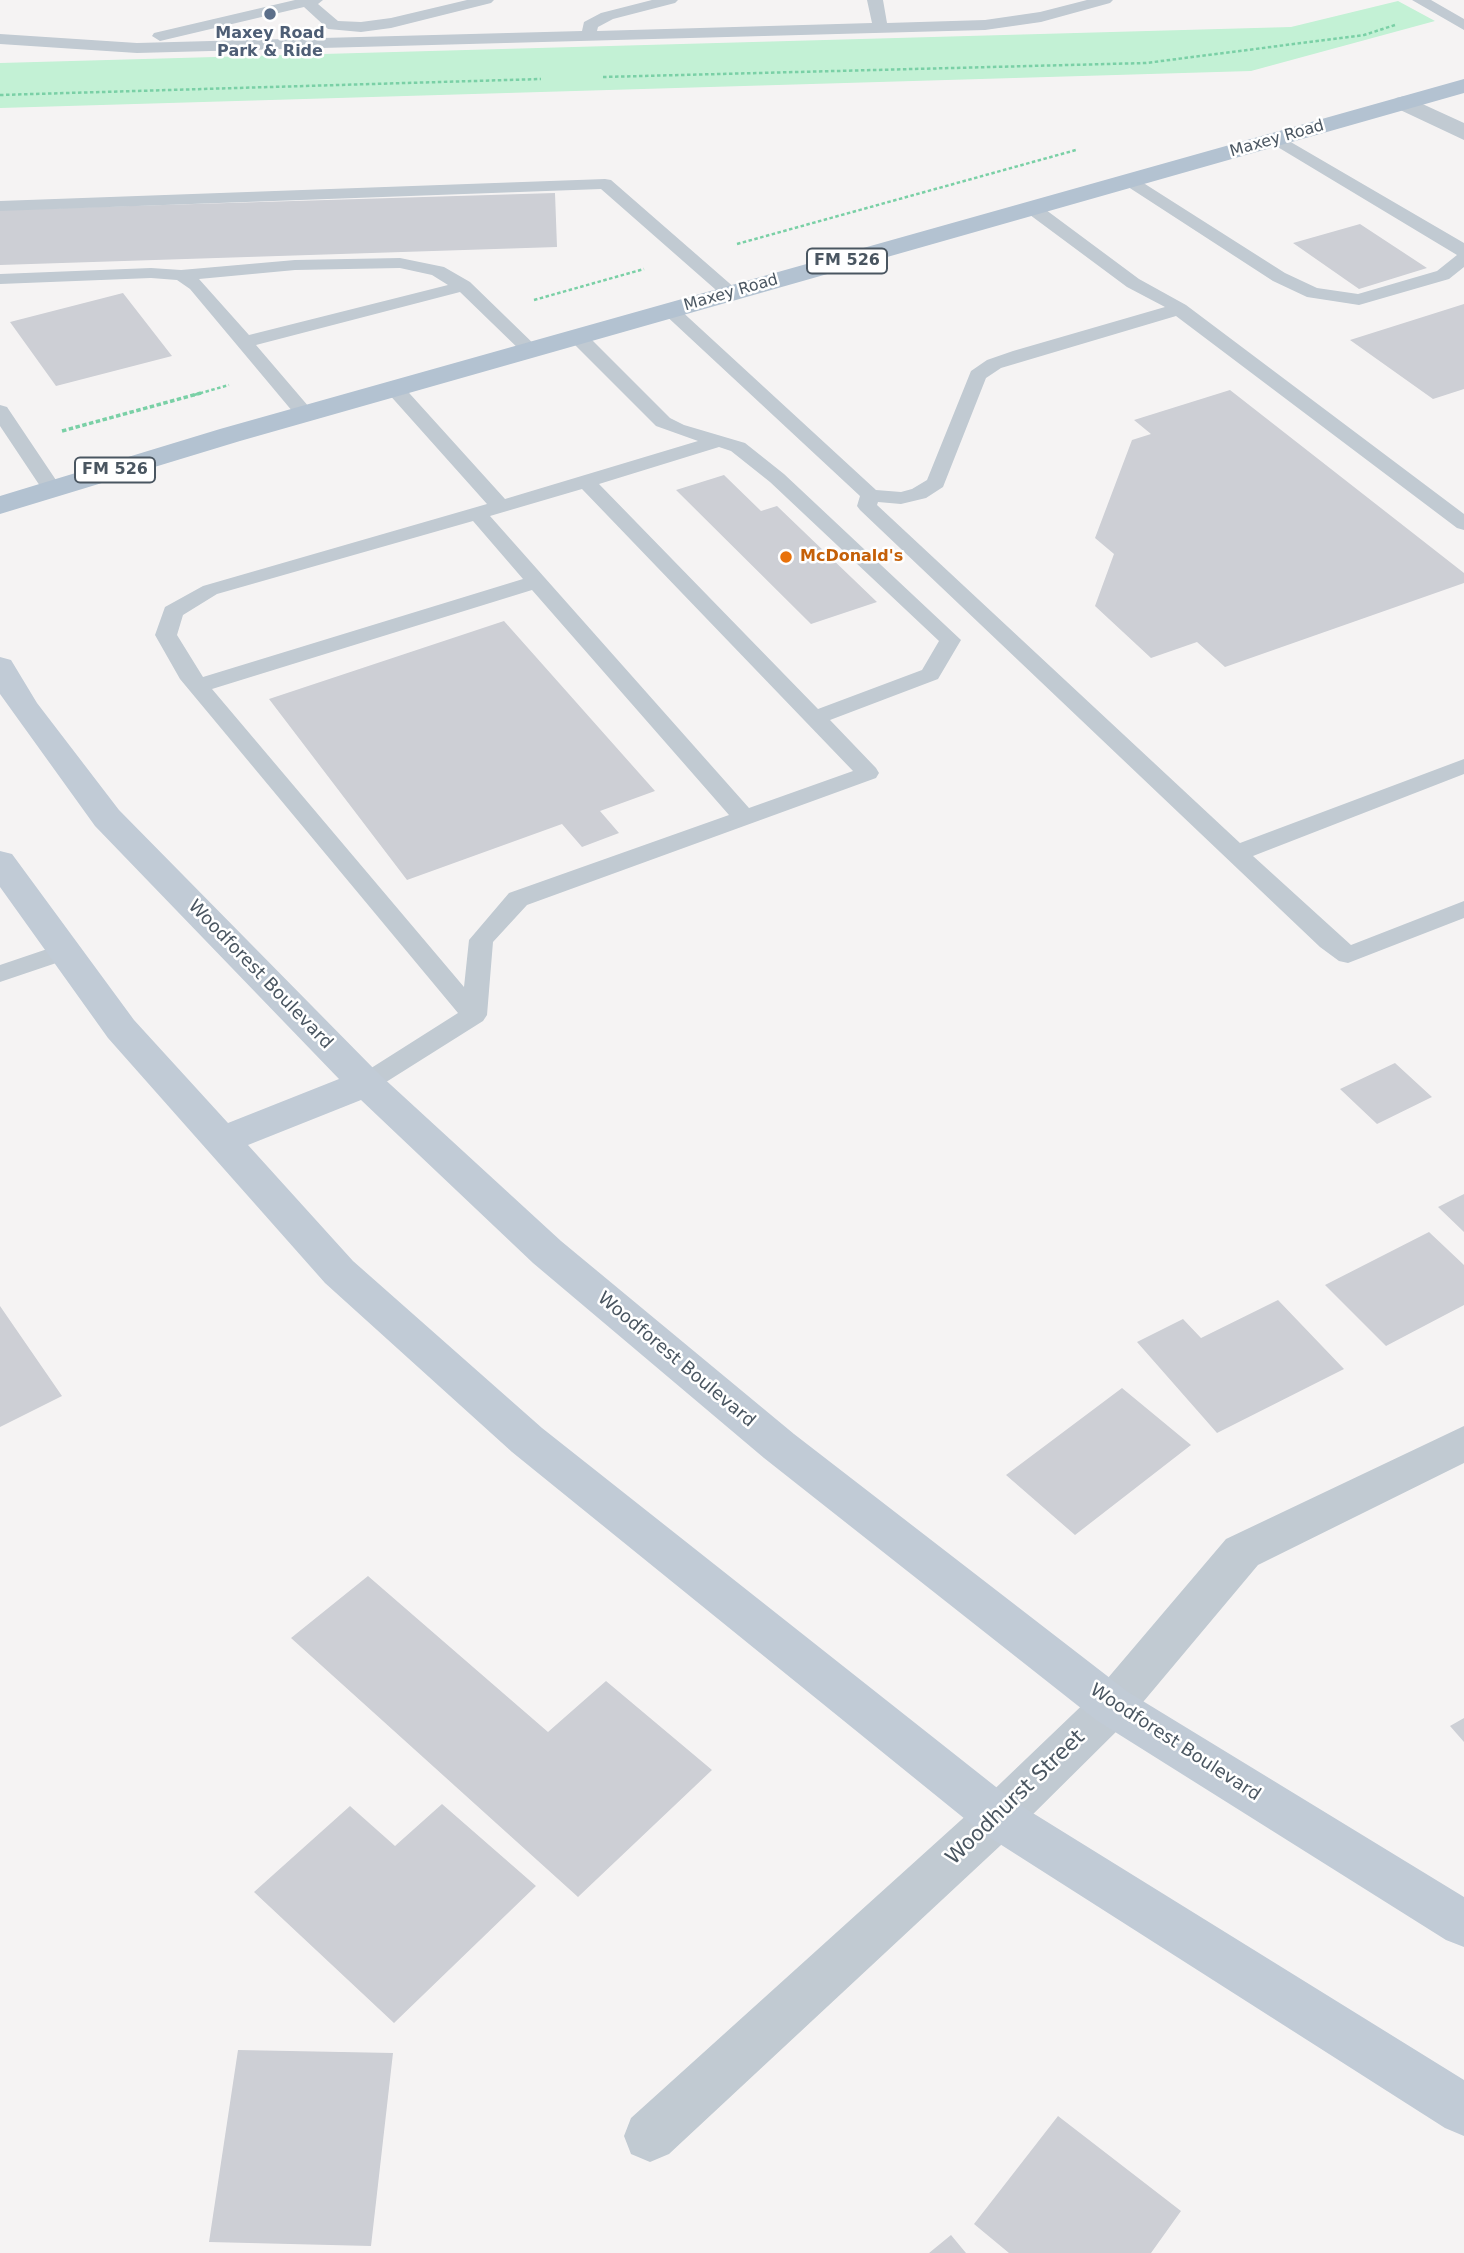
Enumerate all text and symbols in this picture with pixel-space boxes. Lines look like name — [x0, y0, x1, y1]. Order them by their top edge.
marker: Maxey Road Park & Ride — [262, 6, 278, 22]
place label: Maxey Road Park & Ride — [215, 24, 325, 62]
street label: Maxey Road — [1228, 116, 1326, 162]
road number: FM 526 — [807, 248, 887, 274]
street label: Maxey Road — [682, 270, 780, 316]
road number: FM 526 — [75, 457, 155, 482]
place label: McDonald's — [800, 547, 903, 567]
marker: McDonald's — [778, 549, 794, 565]
street label: Woodforest Boulevard — [183, 896, 337, 1054]
street label: Woodforest Boulevard — [593, 1288, 759, 1432]
street label: Woodforest Boulevard — [1086, 1680, 1264, 1806]
street label: Woodhurst Street — [941, 1725, 1091, 1871]

